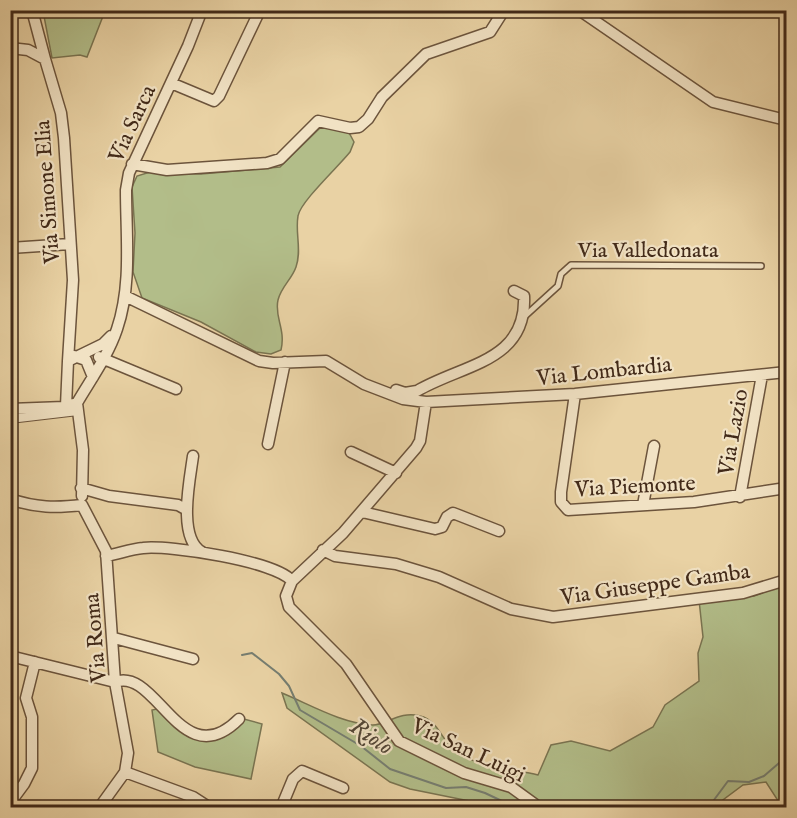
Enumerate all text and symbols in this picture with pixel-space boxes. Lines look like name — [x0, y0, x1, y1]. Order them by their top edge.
street label: Via Sarca — [102, 80, 163, 168]
street label: Via Simone Elia — [29, 119, 67, 266]
street label: Via Valledonata — [577, 237, 719, 265]
street label: Via Lombardia — [534, 351, 674, 393]
street label: Via Lazio — [712, 387, 755, 479]
street label: Via Piemonte — [573, 470, 696, 504]
street label: Via Giuseppe Gamba — [558, 558, 752, 612]
street label: Via Roma — [78, 592, 114, 685]
water label: Riolo — [344, 712, 399, 763]
street label: Via San Luigi — [406, 712, 530, 789]

